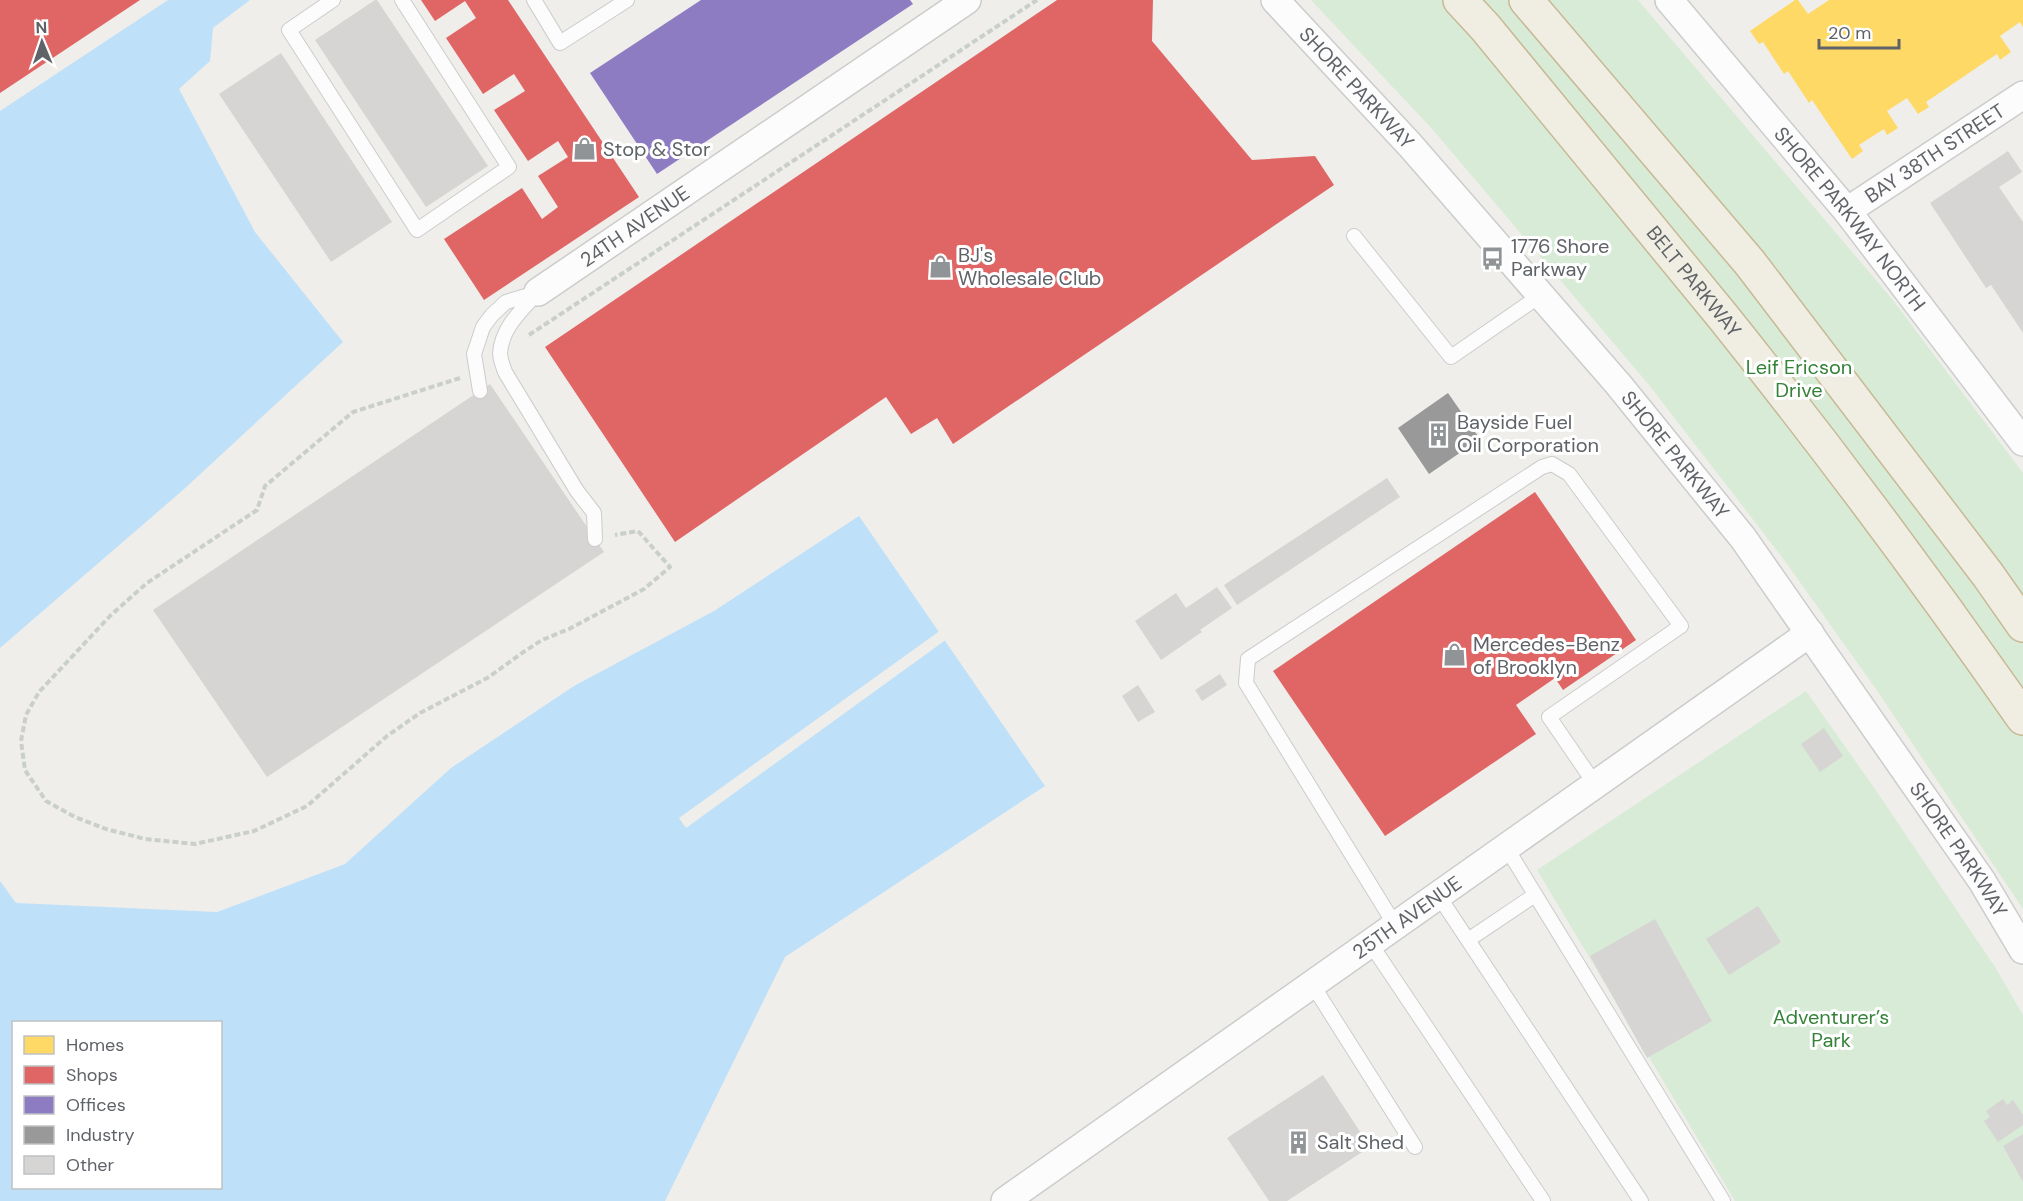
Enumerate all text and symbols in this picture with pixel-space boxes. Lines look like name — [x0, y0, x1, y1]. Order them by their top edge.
north arrow — [12, 12, 72, 72]
scale bar — [1819, 12, 1898, 50]
text: N — [35, 17, 48, 38]
street label: SHORE PARKWAY — [1294, 21, 1420, 155]
text: 20 m — [1828, 21, 1871, 45]
street label: BAY 38TH STREET — [1860, 98, 2010, 209]
street label: SHORE PARKWAY NORTH — [1768, 121, 1931, 316]
shop icon: Stop & Stor — [572, 136, 598, 162]
place label: Stop & Stor — [603, 136, 710, 162]
street label: 24TH AVENUE — [575, 180, 695, 273]
street label: BELT PARKWAY — [1641, 220, 1747, 343]
place label: 1776 Shore Parkway — [1511, 233, 1609, 282]
place label: BJ's Wholesale Club — [958, 242, 1101, 291]
bus stop icon: 1776 Shore Parkway — [1480, 245, 1506, 271]
shop icon: BJ's Wholesale Club — [927, 253, 953, 279]
park label: Leif Ericson Drive — [1746, 354, 1852, 403]
street label: SHORE PARKWAY — [1616, 385, 1735, 524]
place label: Bayside Fuel Oil Corporation — [1457, 409, 1599, 458]
building icon: Bayside Fuel Oil Corporation — [1426, 421, 1452, 447]
place label: Mercedes-Benz of Brooklyn — [1473, 631, 1620, 680]
shop icon: Mercedes-Benz of Brooklyn — [1442, 642, 1468, 668]
street label: SHORE PARKWAY — [1904, 777, 2013, 922]
street label: 25TH AVENUE — [1347, 870, 1467, 965]
park label: Adventurer’s Park — [1773, 1004, 1889, 1053]
legend — [12, 1021, 222, 1189]
text: Homes — [66, 1033, 124, 1057]
text: Shops — [66, 1063, 118, 1087]
text: Offices — [66, 1093, 126, 1117]
text: Industry — [66, 1123, 135, 1147]
building icon: Salt Shed — [1286, 1129, 1312, 1155]
place label: Salt Shed — [1317, 1129, 1404, 1155]
text: Other — [66, 1153, 115, 1177]

